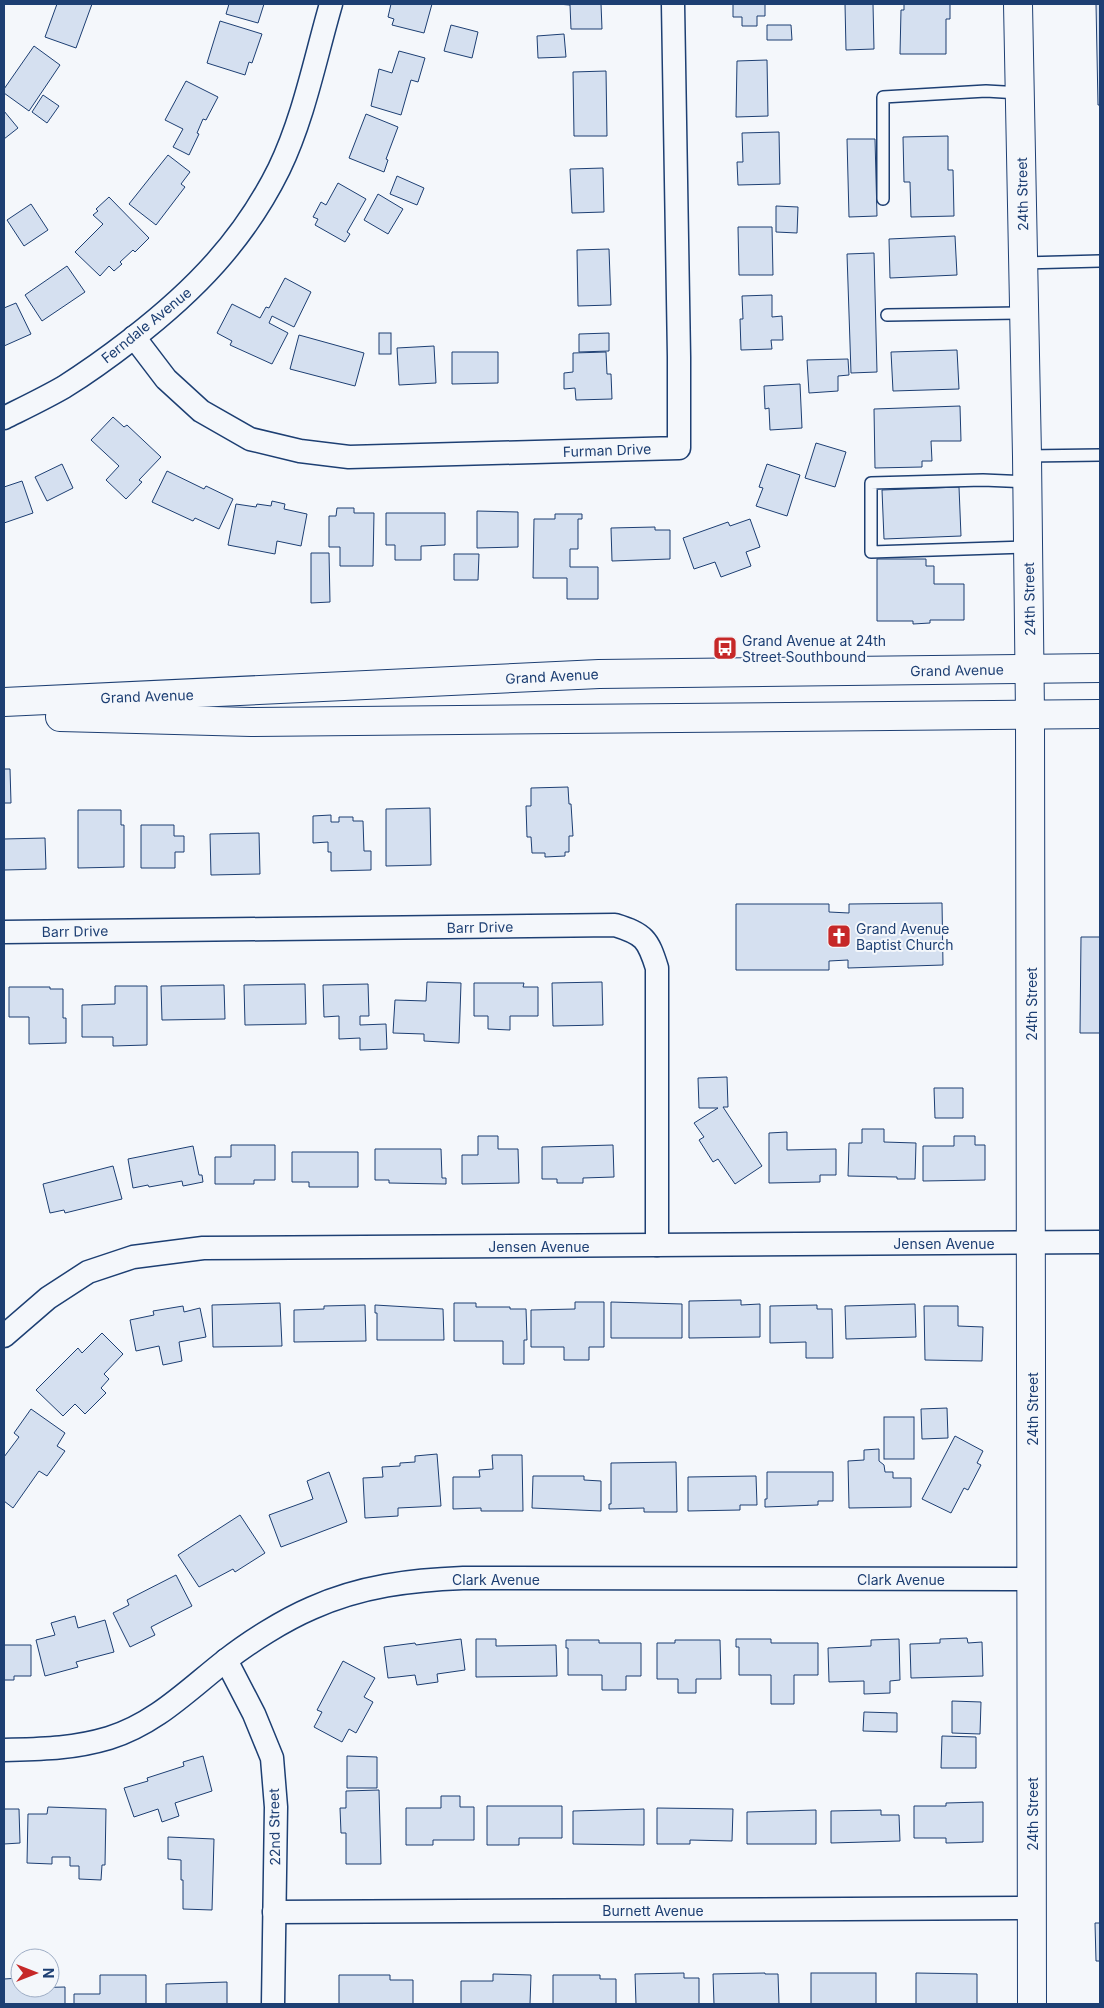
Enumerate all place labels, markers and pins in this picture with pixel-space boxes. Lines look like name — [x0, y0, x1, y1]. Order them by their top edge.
place label: Grand Avenue at 24th Street Southbound — [742, 632, 886, 665]
bus stop icon: Grand Avenue at 24th Street Southbound — [712, 635, 738, 661]
place label: Grand Avenue Baptist Church — [856, 920, 954, 953]
church icon: Grand Avenue Baptist Church — [826, 923, 852, 949]

